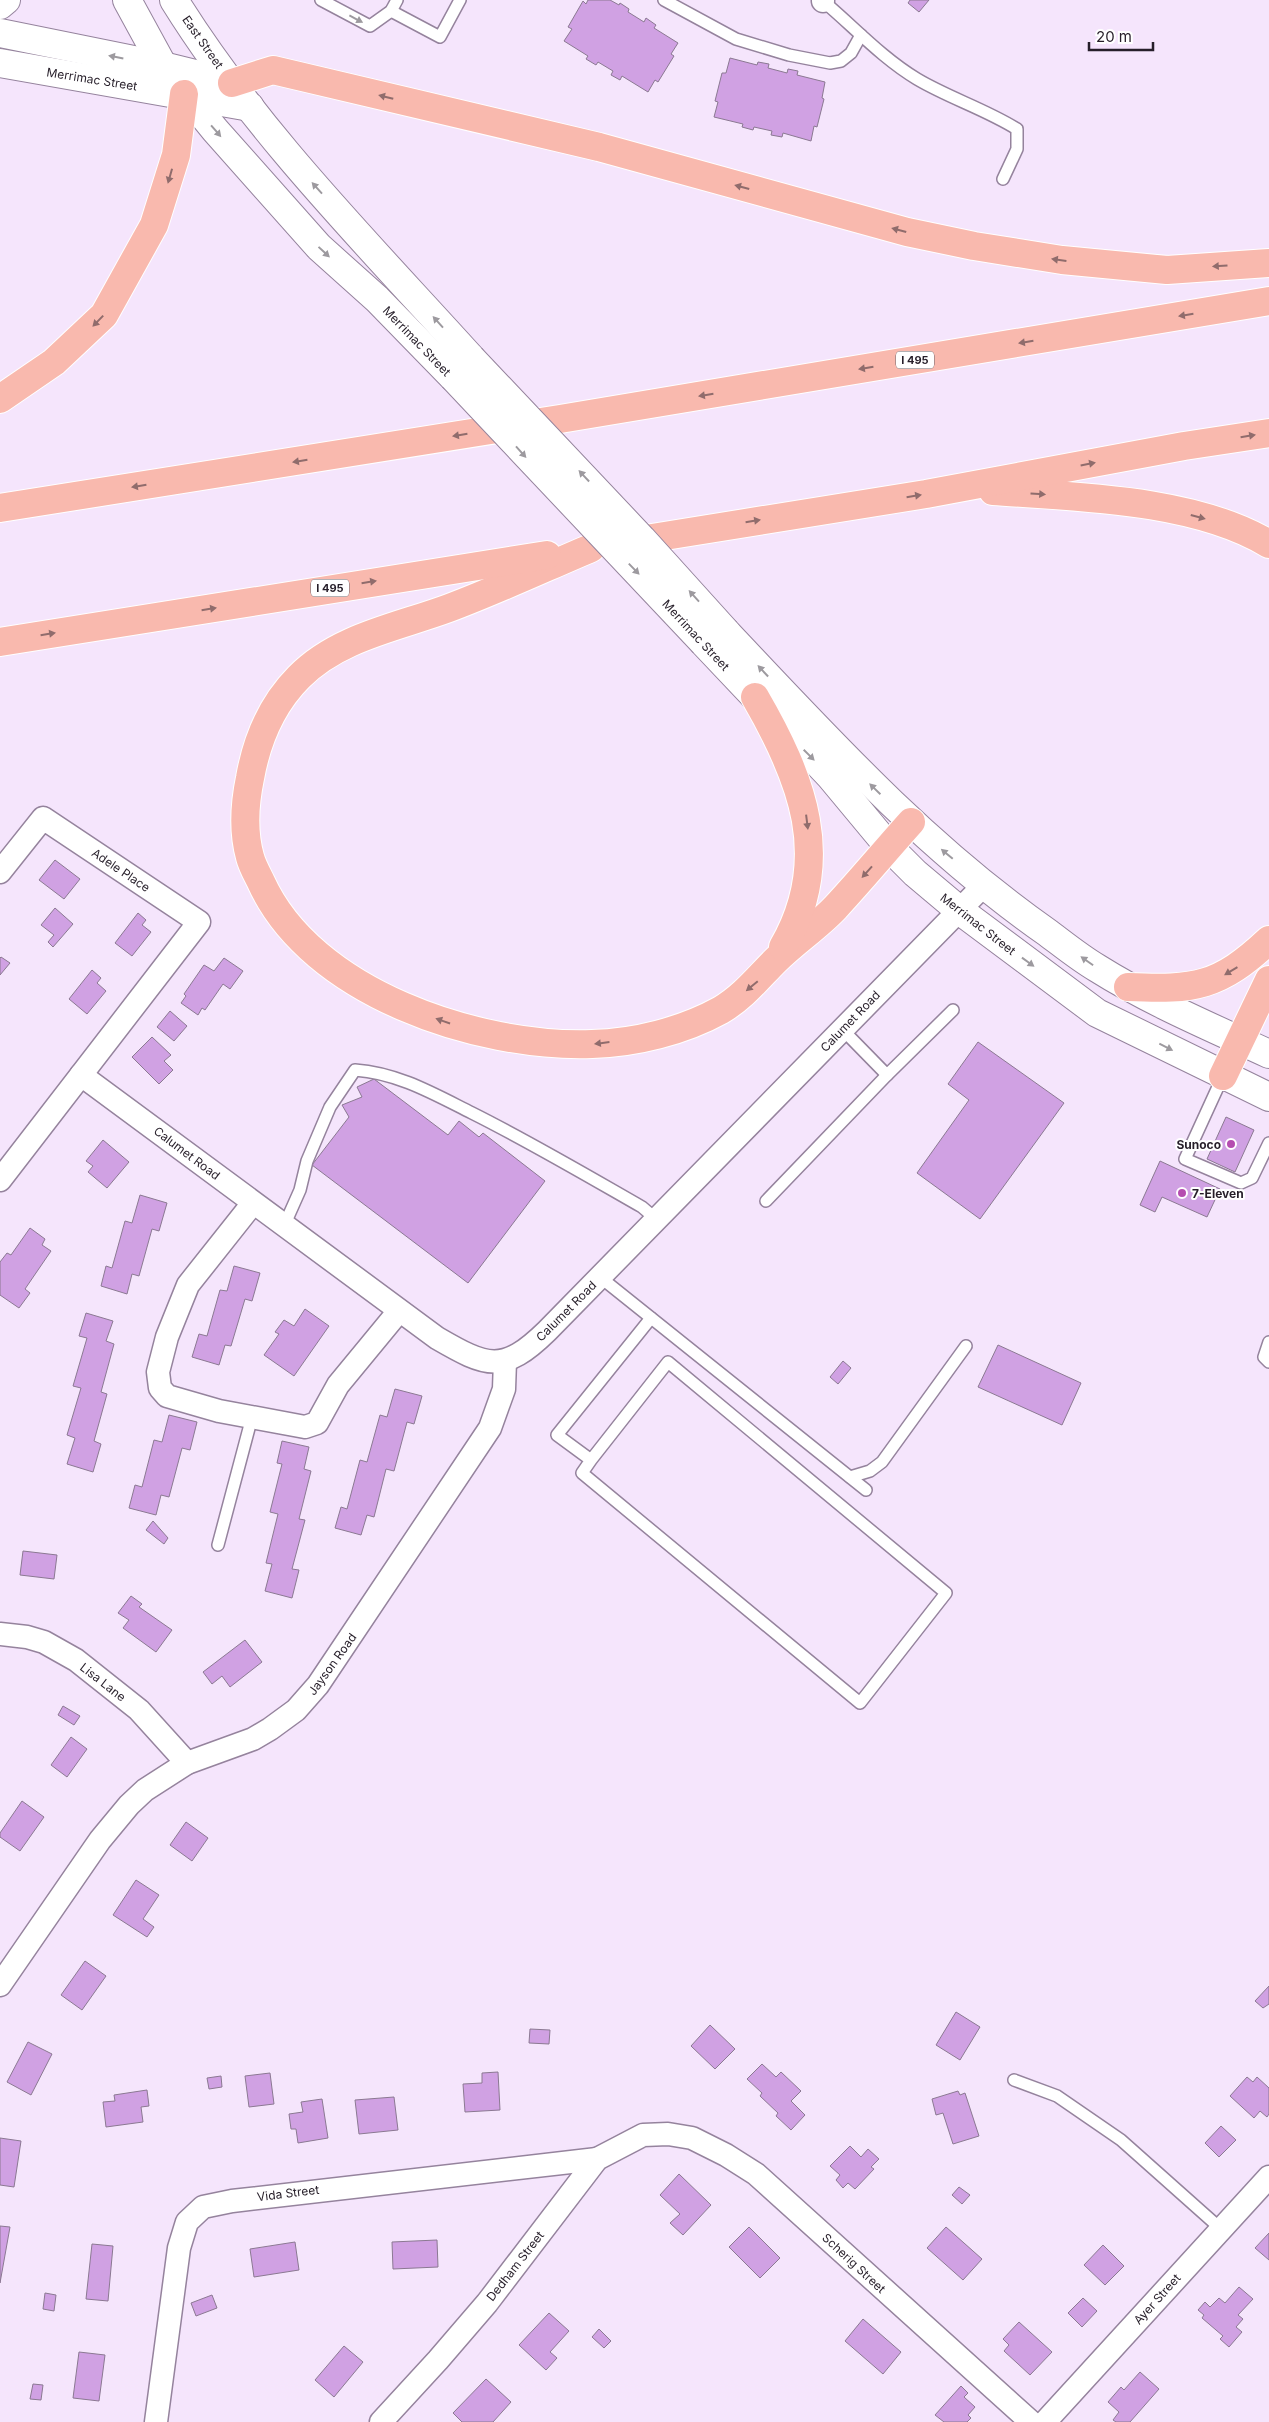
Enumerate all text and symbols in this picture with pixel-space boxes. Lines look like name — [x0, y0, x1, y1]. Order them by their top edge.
street label: East Street — [179, 13, 227, 72]
one-way arrow — [349, 15, 364, 23]
scale bar — [1089, 20, 1153, 52]
text: 20 m — [1096, 27, 1132, 46]
one-way arrow — [109, 53, 124, 61]
street label: Merrimac Street — [46, 64, 138, 94]
one-way arrow — [379, 92, 394, 100]
one-way arrow — [210, 124, 222, 136]
one-way arrow — [166, 169, 174, 184]
one-way arrow — [735, 182, 750, 190]
one-way arrow — [311, 183, 323, 195]
one-way arrow — [891, 226, 906, 234]
one-way arrow — [318, 246, 330, 258]
one-way arrow — [1050, 255, 1066, 263]
one-way arrow — [1212, 263, 1228, 271]
street label: Merrimac Street — [380, 303, 454, 379]
one-way arrow — [1178, 311, 1194, 319]
one-way arrow — [92, 315, 104, 327]
one-way arrow — [432, 316, 444, 328]
one-way arrow — [1018, 338, 1034, 346]
road number: I 495 — [896, 352, 934, 368]
one-way arrow — [857, 365, 873, 373]
one-way arrow — [697, 392, 713, 400]
one-way arrow — [452, 432, 468, 440]
one-way arrow — [1241, 432, 1257, 440]
one-way arrow — [516, 445, 527, 458]
one-way arrow — [291, 457, 307, 465]
one-way arrow — [1081, 459, 1097, 467]
one-way arrow — [578, 471, 590, 483]
one-way arrow — [131, 482, 147, 490]
one-way arrow — [906, 491, 922, 499]
one-way arrow — [1030, 491, 1046, 499]
one-way arrow — [1191, 513, 1206, 521]
one-way arrow — [745, 517, 761, 525]
one-way arrow — [628, 563, 640, 575]
one-way arrow — [361, 578, 377, 586]
road number: I 495 — [311, 580, 349, 596]
one-way arrow — [688, 590, 699, 603]
street label: Merrimac Street — [659, 596, 733, 674]
one-way arrow — [201, 604, 217, 612]
one-way arrow — [40, 630, 56, 638]
one-way arrow — [757, 666, 769, 678]
one-way arrow — [803, 749, 815, 761]
one-way arrow — [870, 783, 882, 795]
one-way arrow — [803, 815, 811, 831]
street label: Adele Place — [89, 845, 153, 895]
one-way arrow — [941, 848, 953, 860]
one-way arrow — [862, 866, 873, 878]
street label: Merrimac Street — [937, 890, 1019, 958]
one-way arrow — [1080, 956, 1093, 966]
one-way arrow — [1021, 957, 1035, 967]
one-way arrow — [1225, 966, 1238, 976]
one-way arrow — [746, 980, 758, 992]
street label: Calumet Road — [817, 987, 883, 1055]
one-way arrow — [435, 1017, 450, 1024]
one-way arrow — [594, 1039, 610, 1047]
one-way arrow — [1159, 1043, 1173, 1051]
street label: Calumet Road — [151, 1123, 223, 1183]
place label: Sunoco — [1176, 1137, 1221, 1152]
marker: Sunoco — [1225, 1138, 1237, 1150]
place label: 7-Eleven — [1192, 1186, 1244, 1201]
marker: 7-Eleven — [1176, 1187, 1188, 1199]
street label: Calumet Road — [533, 1278, 599, 1344]
street label: Jayson Road — [304, 1630, 360, 1698]
street label: Lisa Lane — [77, 1660, 129, 1704]
street label: Vida Street — [256, 2182, 320, 2204]
street label: Dedham Street — [483, 2228, 547, 2304]
street label: Scherig Street — [819, 2230, 889, 2296]
street label: Ayer Street — [1130, 2271, 1184, 2327]

